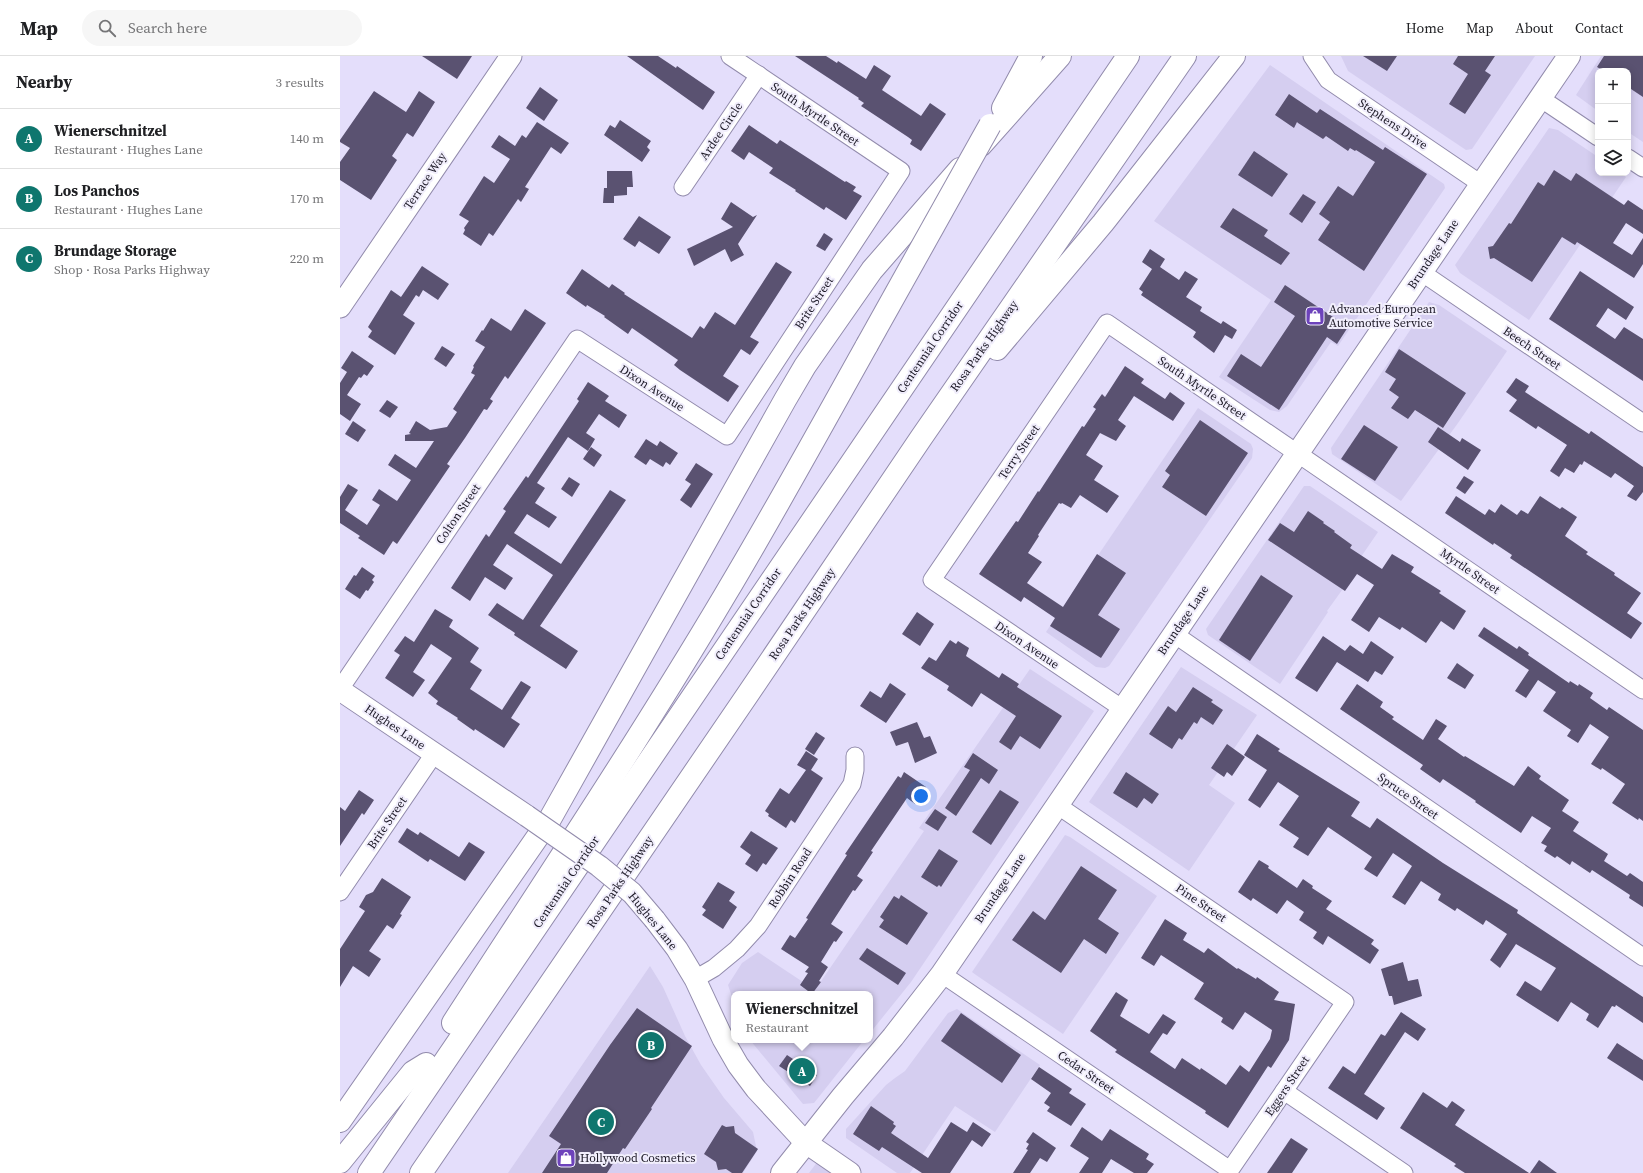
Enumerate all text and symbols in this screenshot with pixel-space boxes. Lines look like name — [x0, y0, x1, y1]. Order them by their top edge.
search box — [82, 10, 362, 46]
text: Map — [20, 15, 58, 41]
icon: search — [96, 17, 118, 39]
text: Search here — [128, 17, 207, 38]
text: Home — [1406, 18, 1444, 38]
text: Map — [1466, 18, 1493, 38]
text: About — [1515, 18, 1553, 38]
text: Contact — [1575, 18, 1623, 38]
map controls — [1595, 68, 1631, 176]
button: + — [1595, 68, 1631, 104]
text: Nearby — [16, 70, 72, 94]
text: 3 results — [276, 74, 324, 91]
street label: South Myrtle Street — [768, 79, 862, 149]
street label: Stephens Drive — [1355, 95, 1431, 153]
street label: Ardee Circle — [696, 99, 746, 163]
button: − — [1595, 104, 1631, 140]
text: Wienerschnitzel — [54, 120, 167, 141]
text: A — [25, 130, 33, 147]
text: 140 m — [290, 130, 324, 147]
button: layers — [1595, 140, 1631, 176]
text: Restaurant · Hughes Lane — [54, 141, 203, 158]
street label: Terrace Way — [400, 148, 451, 213]
text: Los Panchos — [54, 180, 139, 201]
text: B — [25, 190, 33, 207]
text: 170 m — [290, 190, 324, 207]
text: Restaurant · Hughes Lane — [54, 201, 203, 218]
street label: Brundage Lane — [1404, 216, 1462, 292]
text: Brundage Storage — [54, 240, 177, 261]
text: C — [25, 250, 33, 267]
text: 220 m — [290, 250, 324, 267]
text: Shop · Rosa Parks Highway — [54, 261, 210, 278]
street label: Brite Street — [791, 273, 837, 333]
street label: Rosa Parks Highway — [946, 296, 1022, 395]
street label: Centennial Corridor — [893, 298, 967, 396]
place label: Advanced European Automotive Service — [1329, 301, 1436, 331]
shop icon: Advanced European Automotive Service — [1304, 305, 1326, 327]
street label: Beech Street — [1500, 323, 1564, 373]
street label: South Myrtle Street — [1155, 353, 1249, 423]
street label: Dixon Avenue — [617, 361, 687, 415]
street label: Terry Street — [995, 421, 1043, 482]
street label: Colton Street — [432, 481, 484, 547]
street label: Myrtle Street — [1437, 545, 1503, 597]
street label: Rosa Parks Highway — [765, 564, 839, 663]
street label: Centennial Corridor — [711, 565, 785, 663]
street label: Brundage Lane — [1154, 582, 1212, 658]
street label: Dixon Avenue — [992, 618, 1062, 672]
street label: Hughes Lane — [361, 701, 429, 753]
street label: Spruce Street — [1374, 769, 1442, 823]
your location — [911, 786, 931, 806]
street label: Brite Street — [364, 794, 410, 852]
street label: Rosa Parks Highway — [583, 832, 657, 931]
street label: Centennial Corridor — [529, 833, 603, 931]
street label: Robbin Road — [765, 845, 816, 911]
street label: Brundage Lane — [971, 850, 1029, 926]
street label: Pine Street — [1172, 880, 1230, 926]
street label: Hughes Lane — [625, 889, 681, 953]
popup — [731, 991, 873, 1043]
text: Wienerschnitzel — [746, 998, 858, 1019]
text: Restaurant — [746, 1019, 809, 1036]
pin: B — [638, 1030, 664, 1060]
street label: Cedar Street — [1054, 1047, 1118, 1097]
street label: Eggers Street — [1261, 1053, 1313, 1119]
pin: A — [789, 1056, 815, 1086]
pin: C — [588, 1107, 614, 1137]
shop icon: Hollywood Cosmetics — [555, 1147, 577, 1169]
place label: Hollywood Cosmetics — [580, 1150, 696, 1166]

